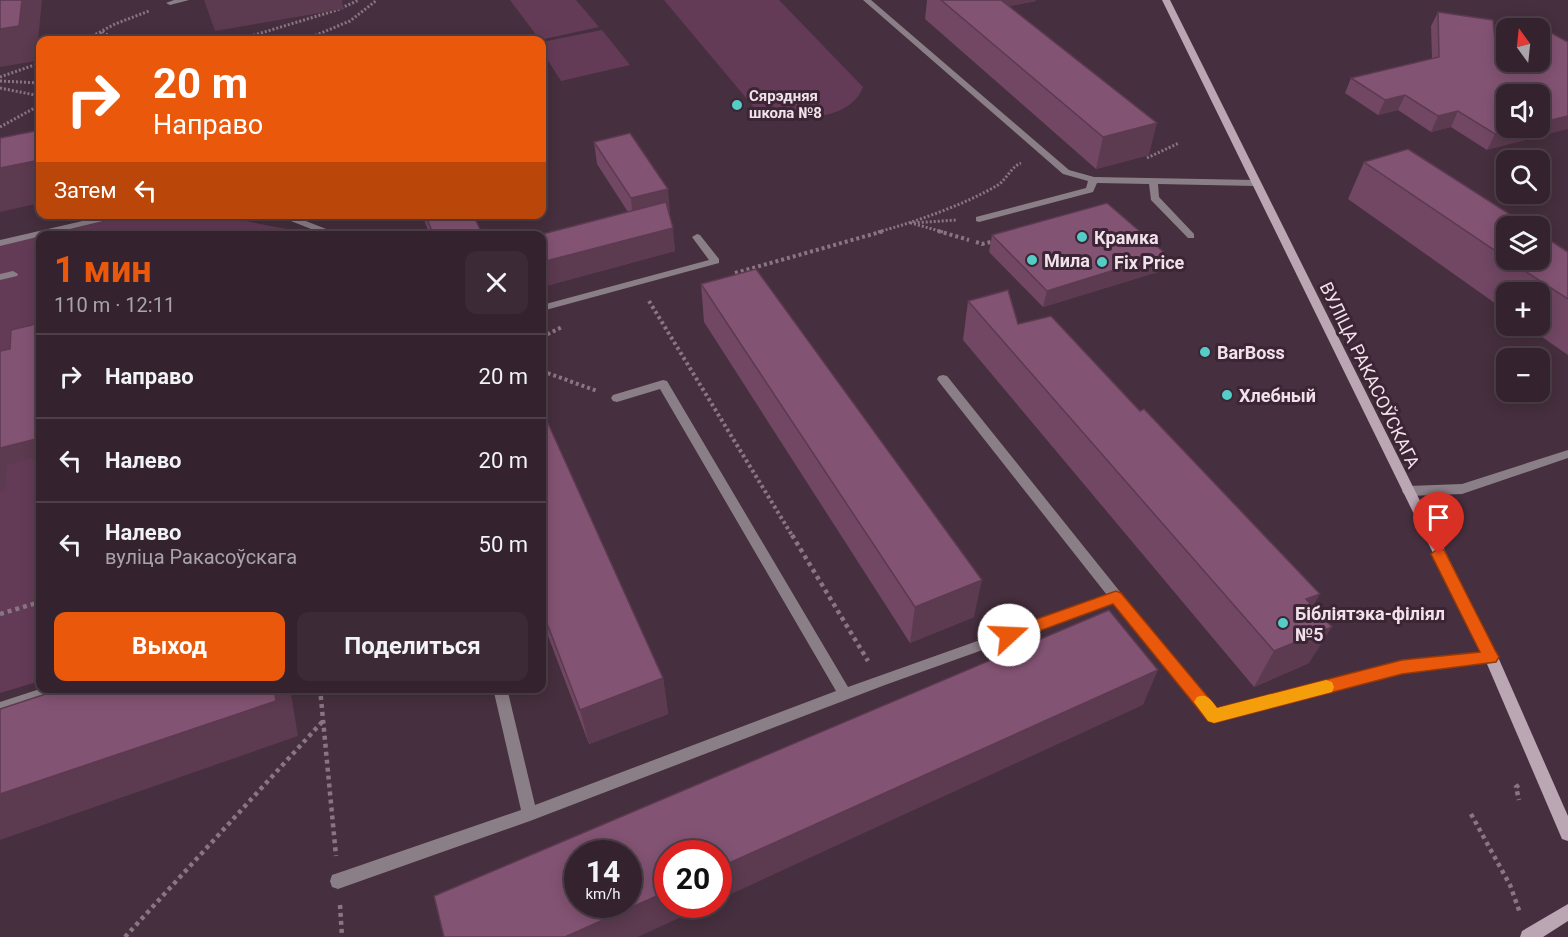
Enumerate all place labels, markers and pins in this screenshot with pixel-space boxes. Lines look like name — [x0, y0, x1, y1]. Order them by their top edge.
place label: Сярэдняя школа №8 — [749, 87, 822, 122]
marker: Сярэдняя школа №8 — [730, 98, 744, 112]
place label: Крамка — [1094, 227, 1159, 248]
marker: Крамка — [1075, 230, 1089, 244]
place label: Мила — [1044, 250, 1090, 271]
place label: Fix Price — [1114, 252, 1185, 273]
marker: Мила — [1025, 253, 1039, 267]
marker: Fix Price — [1095, 255, 1109, 269]
place label: BarBoss — [1217, 342, 1285, 363]
marker: BarBoss — [1198, 345, 1212, 359]
place label: Хлебный — [1239, 385, 1316, 406]
marker: Хлебный — [1220, 388, 1234, 402]
pin — [1413, 492, 1464, 554]
place label: Бібліятэка-філіял №5 — [1295, 603, 1445, 645]
marker: Бібліятэка-філіял №5 — [1276, 616, 1290, 630]

